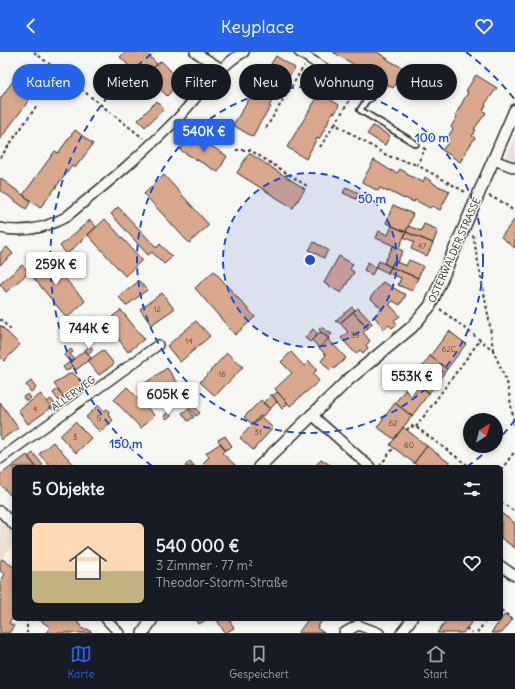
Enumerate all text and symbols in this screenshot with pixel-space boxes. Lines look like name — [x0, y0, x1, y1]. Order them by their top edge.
icon: back — [20, 15, 42, 37]
text: Keyplace — [221, 15, 294, 38]
icon: heart — [473, 15, 495, 37]
chip: Kaufen — [12, 64, 85, 100]
chip: Mieten — [93, 64, 163, 100]
chip: Filter — [171, 64, 231, 100]
chip: Neu — [239, 64, 292, 100]
chip: Wohnung — [300, 64, 388, 100]
chip: Haus — [396, 64, 457, 100]
pin: 540K € — [171, 119, 237, 153]
text: 540K € — [182, 123, 226, 140]
text: 100 m — [415, 130, 449, 145]
text: 50 m — [358, 191, 387, 206]
street label: OSTERWALDER STRASSE — [425, 195, 484, 305]
house number: 47 — [418, 241, 426, 251]
pin: 259K € — [23, 252, 89, 286]
centre of rings — [303, 253, 317, 267]
text: 259K € — [35, 256, 77, 273]
house number: 12 — [153, 304, 161, 314]
pin: 744K € — [56, 316, 122, 350]
text: 744K € — [69, 320, 109, 337]
house number: 39 — [350, 330, 360, 340]
house number: 14 — [185, 336, 193, 346]
house number: 62C — [442, 344, 456, 354]
pin: 553K € — [379, 364, 445, 398]
text: 553K € — [391, 368, 433, 385]
house number: 16 — [218, 369, 226, 379]
street label: ALLERWEG — [49, 373, 98, 414]
pin: 605K € — [135, 382, 201, 416]
text: 605K € — [146, 386, 190, 403]
house number: 4 — [33, 404, 38, 414]
house number: 5 — [97, 413, 102, 423]
north arrow — [463, 413, 503, 453]
map controls — [463, 413, 503, 453]
house number: 62 — [389, 418, 398, 428]
house number: 31 — [254, 427, 262, 437]
house number: 3 — [73, 432, 78, 442]
text: 150 m — [110, 436, 143, 451]
house number: 60 — [404, 440, 414, 450]
text: 5 Objekte — [32, 478, 105, 500]
icon: filters — [461, 478, 483, 500]
text: 540 000 € — [156, 535, 239, 557]
icon: home — [64, 539, 112, 587]
icon: heart — [461, 552, 483, 574]
text: 3 Zimmer · 77 m² — [156, 557, 253, 574]
text: Theodor-Storm-Straße — [156, 574, 288, 591]
tab: Karte — [67, 643, 94, 681]
tab: Gespeichert — [229, 643, 289, 681]
tab: Start — [424, 643, 448, 681]

